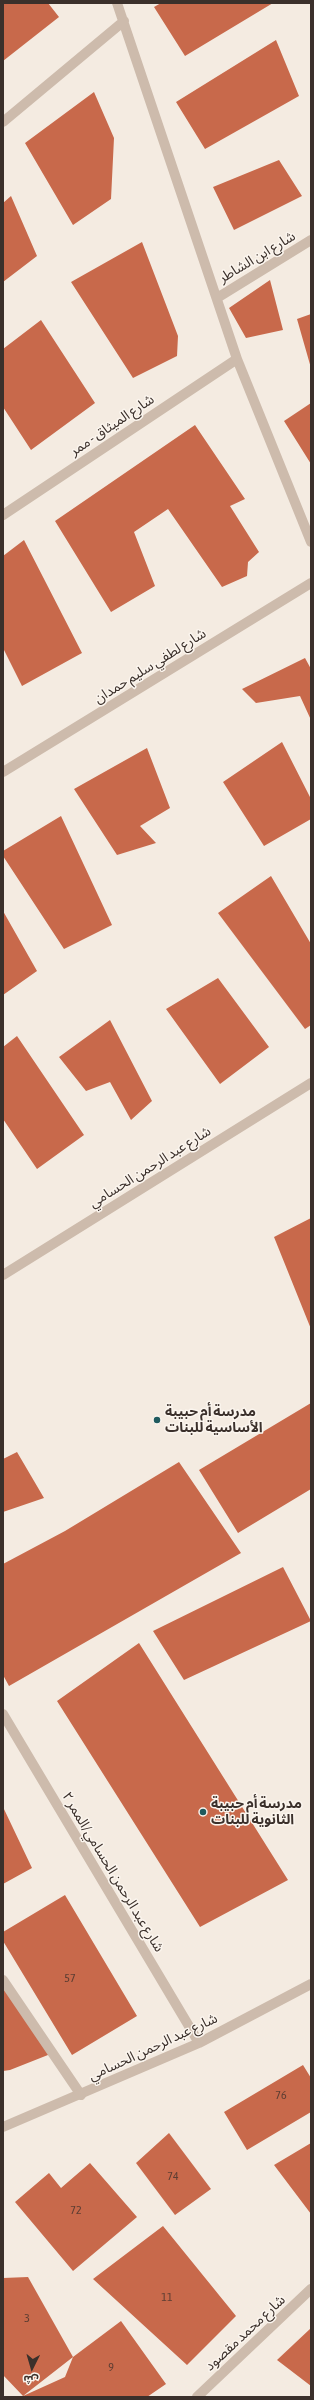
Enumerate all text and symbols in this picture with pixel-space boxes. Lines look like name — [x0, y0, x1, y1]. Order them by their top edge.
street label: شارع ابن الشاطر — [216, 228, 298, 286]
street label: شارع الميثاق - ممر — [67, 391, 157, 459]
street label: شارع لطفي سليم حمدان — [91, 625, 209, 707]
street label: شارع عبد الرحمن الحسامي — [86, 1123, 214, 1211]
place label: مدرسة أم حبيبة الأساسية للبنات — [165, 1404, 263, 1436]
marker: مدرسة أم حبيبة الأساسية للبنات — [152, 1415, 162, 1425]
street label: شارع عبد الرحمن الحسامي/الممر ٢ — [58, 1789, 168, 1955]
place label: مدرسة أم حبيبة الثانوية للبنات — [211, 1796, 302, 1828]
marker: مدرسة أم حبيبة الثانوية للبنات — [198, 1807, 208, 1817]
house number: 57 — [64, 1971, 76, 1985]
street label: شارع عبد الرحمن الحسامي — [86, 2010, 220, 2084]
house number: 76 — [275, 2088, 287, 2102]
house number: 74 — [167, 2169, 179, 2183]
house number: 72 — [70, 2203, 82, 2217]
house number: 11 — [161, 2290, 173, 2304]
street label: شارع محمد مقصود — [201, 2291, 289, 2375]
house number: 3 — [24, 2311, 30, 2325]
north arrow — [12, 2348, 52, 2388]
house number: 9 — [108, 2360, 114, 2374]
text: ش — [23, 2373, 39, 2387]

